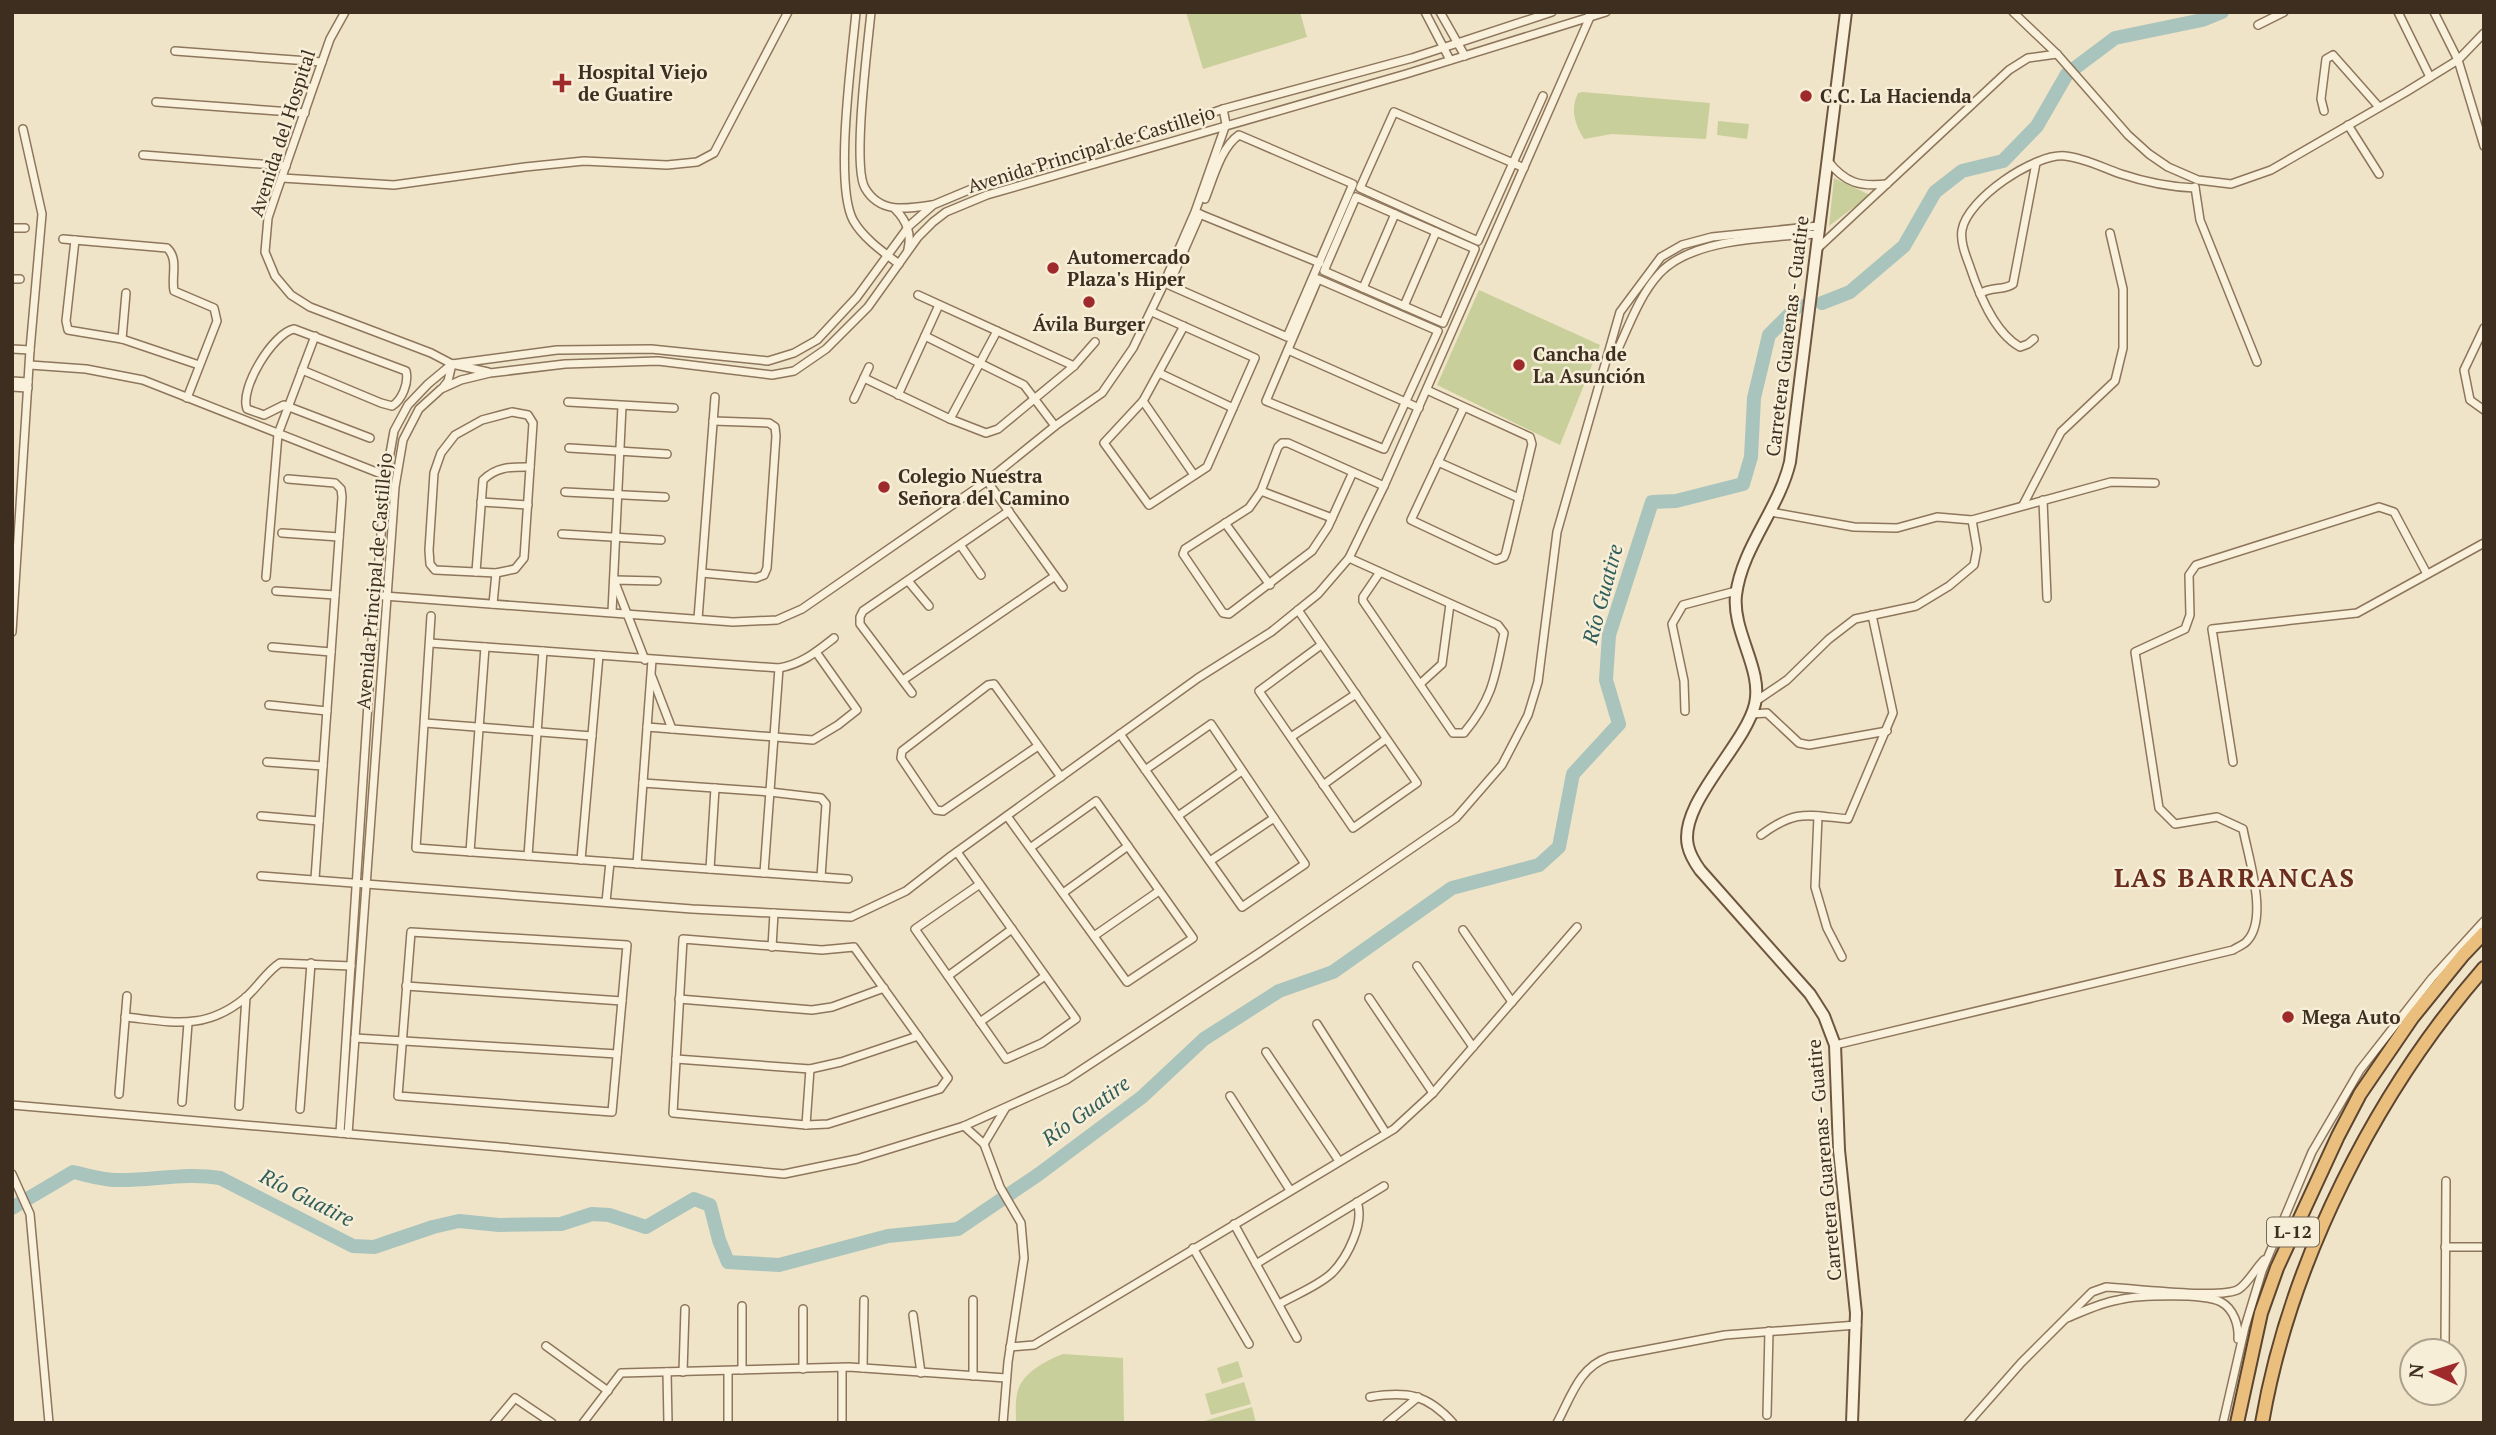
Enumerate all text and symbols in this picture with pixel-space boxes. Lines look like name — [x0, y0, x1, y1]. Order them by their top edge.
street label: Avenida del Hospital — [243, 46, 320, 219]
place label: Hospital Viejo de Guatire — [578, 59, 708, 106]
marker: Hospital Viejo de Guatire — [552, 73, 572, 93]
place label: C.C. La Hacienda — [1820, 83, 1972, 108]
marker: C.C. La Hacienda — [1798, 88, 1814, 104]
street label: Avenida Principal de Castillejo — [964, 99, 1218, 198]
street label: Carretera Guarenas - Guatire — [1759, 214, 1814, 458]
place label: Automercado Plaza's Hiper — [1067, 244, 1190, 291]
marker: Automercado Plaza's Hiper — [1045, 260, 1061, 276]
marker: Ávila Burger — [1081, 294, 1097, 310]
place label: Ávila Burger — [1033, 311, 1146, 336]
place label: Cancha de La Asunción — [1533, 341, 1646, 388]
marker: Cancha de La Asunción — [1511, 357, 1527, 373]
street label: Avenida Principal de Castillejo — [350, 452, 397, 710]
place label: Colegio Nuestra Señora del Camino — [898, 463, 1070, 510]
marker: Colegio Nuestra Señora del Camino — [876, 479, 892, 495]
water label: Río Guatire — [1575, 540, 1629, 648]
district label: LAS BARRANCAS — [2114, 860, 2356, 894]
place label: Mega Auto — [2302, 1004, 2401, 1029]
marker: Mega Auto — [2280, 1009, 2296, 1025]
street label: Carretera Guarenas - Guatire — [1800, 1038, 1847, 1282]
water label: Río Guatire — [1035, 1069, 1135, 1152]
water label: Río Guatire — [255, 1161, 360, 1233]
road number: L-12 — [2267, 1218, 2319, 1246]
north arrow — [2398, 1337, 2468, 1407]
text: N — [2403, 1362, 2429, 1379]

